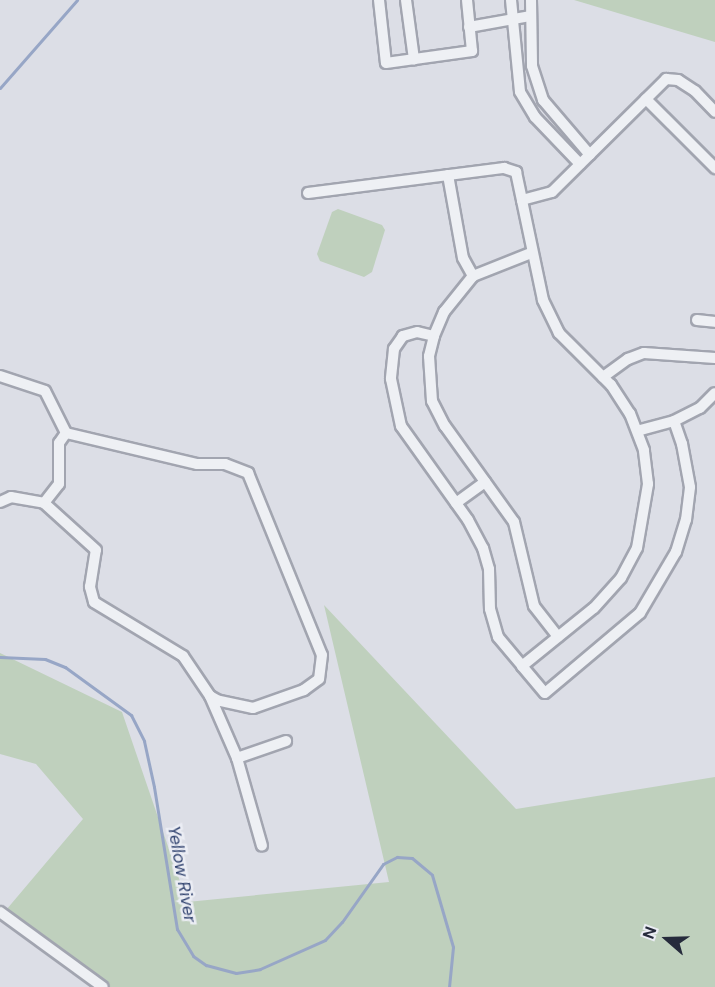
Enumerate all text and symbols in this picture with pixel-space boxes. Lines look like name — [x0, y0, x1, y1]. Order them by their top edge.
water label: Yellow River — [163, 824, 201, 924]
north arrow — [637, 909, 697, 969]
text: N — [638, 924, 661, 942]

